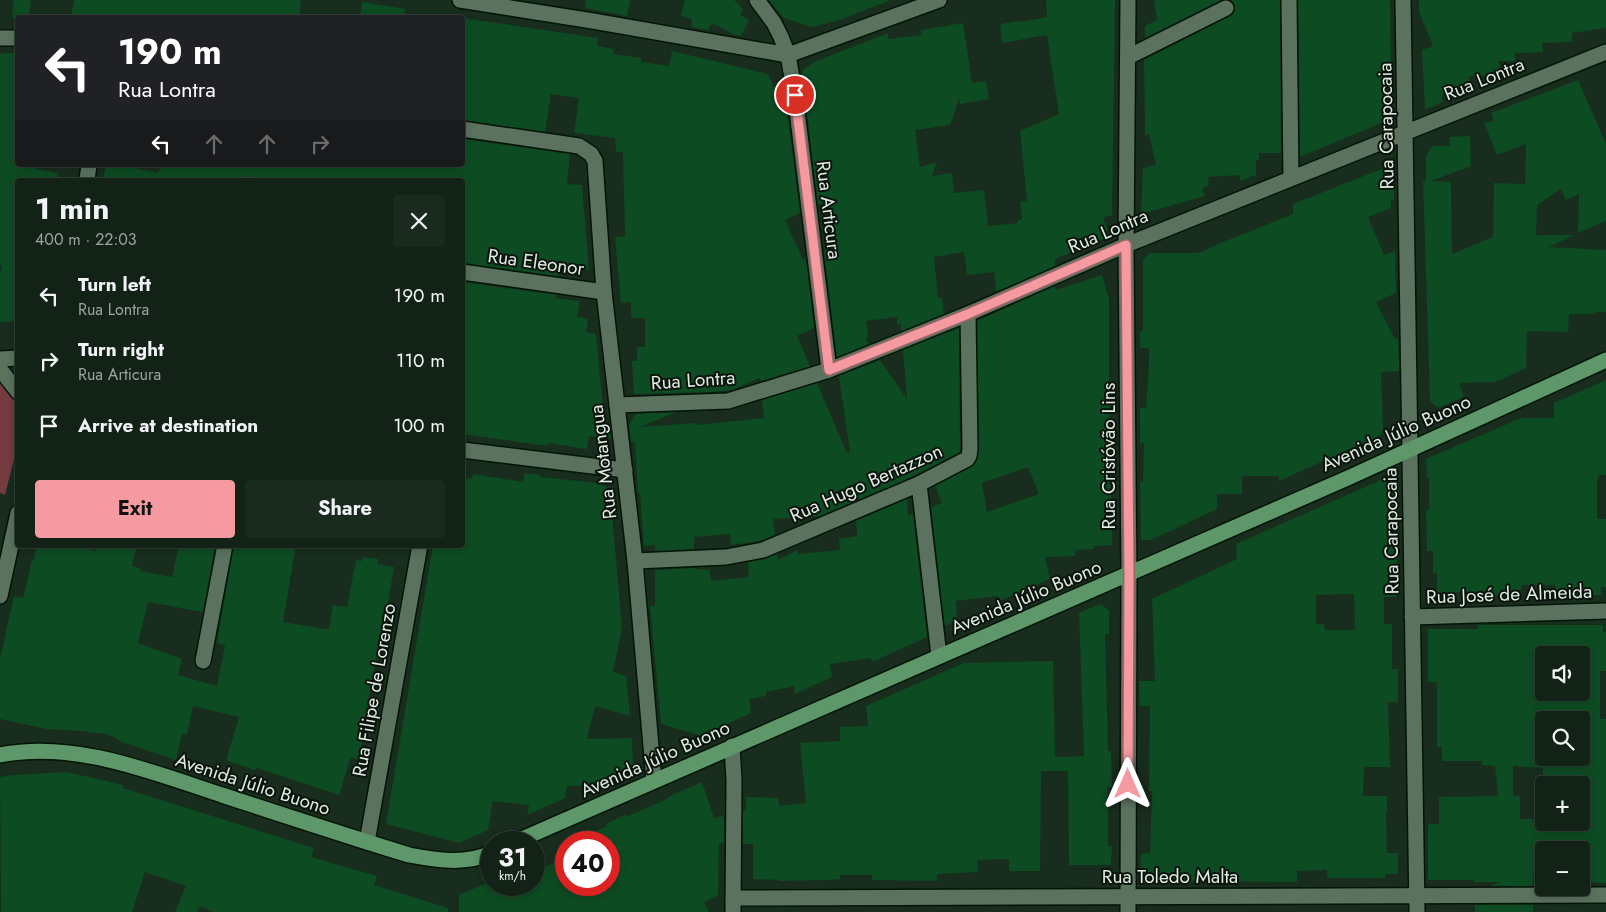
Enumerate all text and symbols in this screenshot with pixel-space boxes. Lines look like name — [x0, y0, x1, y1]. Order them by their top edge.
text: 190 m — [118, 27, 222, 77]
icon: left — [35, 35, 100, 100]
street label: Rua Lontra — [1440, 51, 1528, 107]
street label: Rua Carapocaia — [1371, 62, 1401, 190]
text: Rua Lontra — [118, 73, 216, 105]
pin — [774, 74, 816, 116]
icon: arrive — [781, 81, 809, 109]
icon: left — [147, 130, 175, 158]
icon: ahead — [200, 130, 228, 158]
icon: ahead — [253, 130, 281, 158]
icon: right — [306, 130, 334, 158]
street label: Rua Articura — [810, 159, 848, 261]
text: 1 min — [35, 187, 109, 230]
button: close — [393, 195, 445, 247]
street label: Rua Lontra — [1064, 202, 1152, 260]
text: 400 m · 22:03 — [35, 228, 137, 251]
street label: Rua Eleonor — [486, 242, 587, 282]
text: Turn left — [78, 271, 151, 298]
icon: left — [35, 282, 63, 310]
text: 190 m — [394, 282, 445, 309]
text: Rua Lontra — [78, 298, 149, 321]
text: Turn right — [78, 336, 164, 363]
icon: right — [35, 347, 63, 375]
text: 110 m — [396, 347, 445, 374]
text: Rua Articura — [78, 363, 161, 386]
street label: Rua Lontra — [650, 364, 736, 396]
street label: Rua Cristóvão Lins — [1095, 382, 1122, 530]
street label: Avenida Júlio Buono — [1317, 388, 1475, 478]
street label: Rua Motangua — [583, 403, 623, 521]
icon: arrive — [35, 412, 63, 440]
text: Arrive at destination — [78, 412, 258, 439]
text: 100 m — [393, 412, 445, 439]
street label: Rua Hugo Bertazzon — [785, 437, 947, 529]
street label: Rua Carapocaia — [1376, 467, 1406, 595]
button: Exit — [35, 480, 235, 538]
button: Share — [245, 480, 445, 538]
street label: Avenida Júlio Buono — [947, 553, 1105, 641]
street label: Rua José de Almeida — [1425, 578, 1593, 610]
street label: Rua Filipe de Lorenzo — [345, 601, 403, 779]
map controls — [1535, 646, 1590, 896]
button: sound — [1535, 646, 1590, 701]
button: search — [1535, 711, 1590, 766]
street label: Avenida Júlio Buono — [576, 714, 734, 804]
street label: Avenida Júlio Buono — [172, 746, 334, 822]
position arrow — [1101, 757, 1153, 809]
button: + — [1535, 776, 1590, 831]
speed limit sign: 40 — [555, 831, 620, 896]
text: 31 — [498, 839, 527, 875]
button: − — [1535, 841, 1590, 896]
street label: Rua Toledo Malta — [1102, 863, 1238, 890]
text: km/h — [499, 867, 526, 885]

